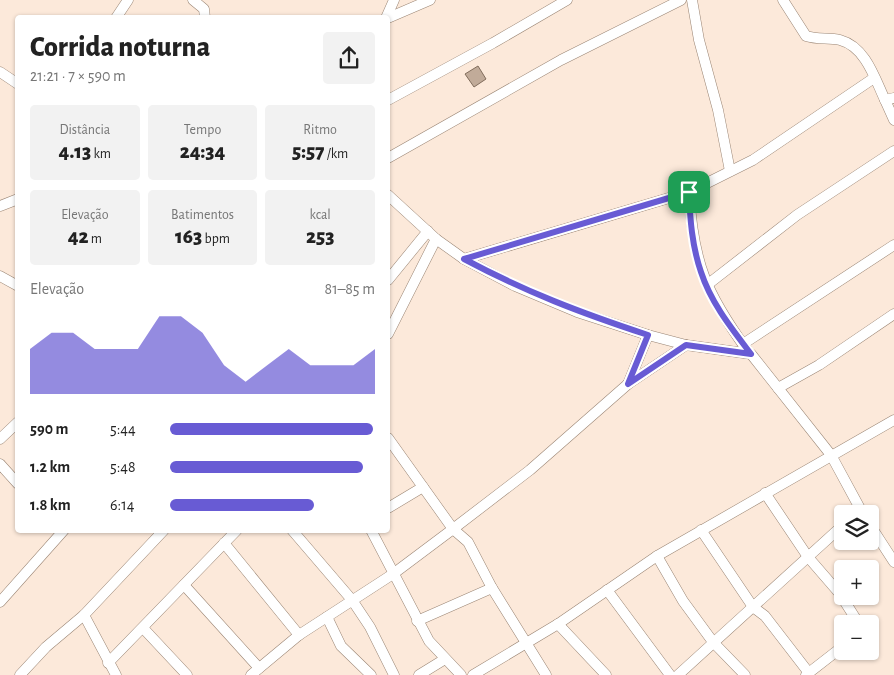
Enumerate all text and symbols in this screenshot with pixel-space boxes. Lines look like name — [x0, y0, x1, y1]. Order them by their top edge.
button: share — [323, 32, 375, 84]
text: Corrida noturna — [30, 34, 210, 62]
text: 21:21 · 7 × 590 m — [30, 68, 126, 84]
text: Distância — [59, 123, 110, 137]
text: Tempo — [184, 123, 221, 137]
text: Ritmo — [303, 123, 337, 137]
text: 4.13 — [59, 141, 91, 162]
text: 24:34 — [180, 141, 225, 162]
text: 5:57 — [292, 141, 324, 162]
text: km — [91, 147, 111, 161]
text: /km — [324, 147, 348, 161]
pin — [668, 171, 710, 213]
icon: arrive — [675, 178, 703, 206]
text: Elevação — [61, 208, 109, 222]
text: Batimentos — [171, 208, 234, 222]
text: kcal — [309, 208, 331, 222]
text: 42 — [68, 226, 89, 247]
text: 163 — [175, 226, 202, 247]
text: 253 — [306, 226, 334, 247]
text: m — [89, 232, 102, 246]
text: bpm — [202, 232, 230, 246]
text: Elevação — [30, 281, 84, 297]
text: 81–85 m — [325, 281, 375, 297]
text: 590 m — [30, 421, 68, 437]
text: 5:44 — [110, 421, 136, 437]
text: 1.2 km — [30, 459, 70, 475]
text: 5:48 — [110, 459, 136, 475]
text: 1.8 km — [30, 497, 71, 513]
text: 6:14 — [110, 497, 134, 513]
map controls — [834, 505, 879, 660]
button: layers — [834, 505, 879, 550]
button: + — [834, 560, 879, 605]
button: − — [834, 615, 879, 660]

